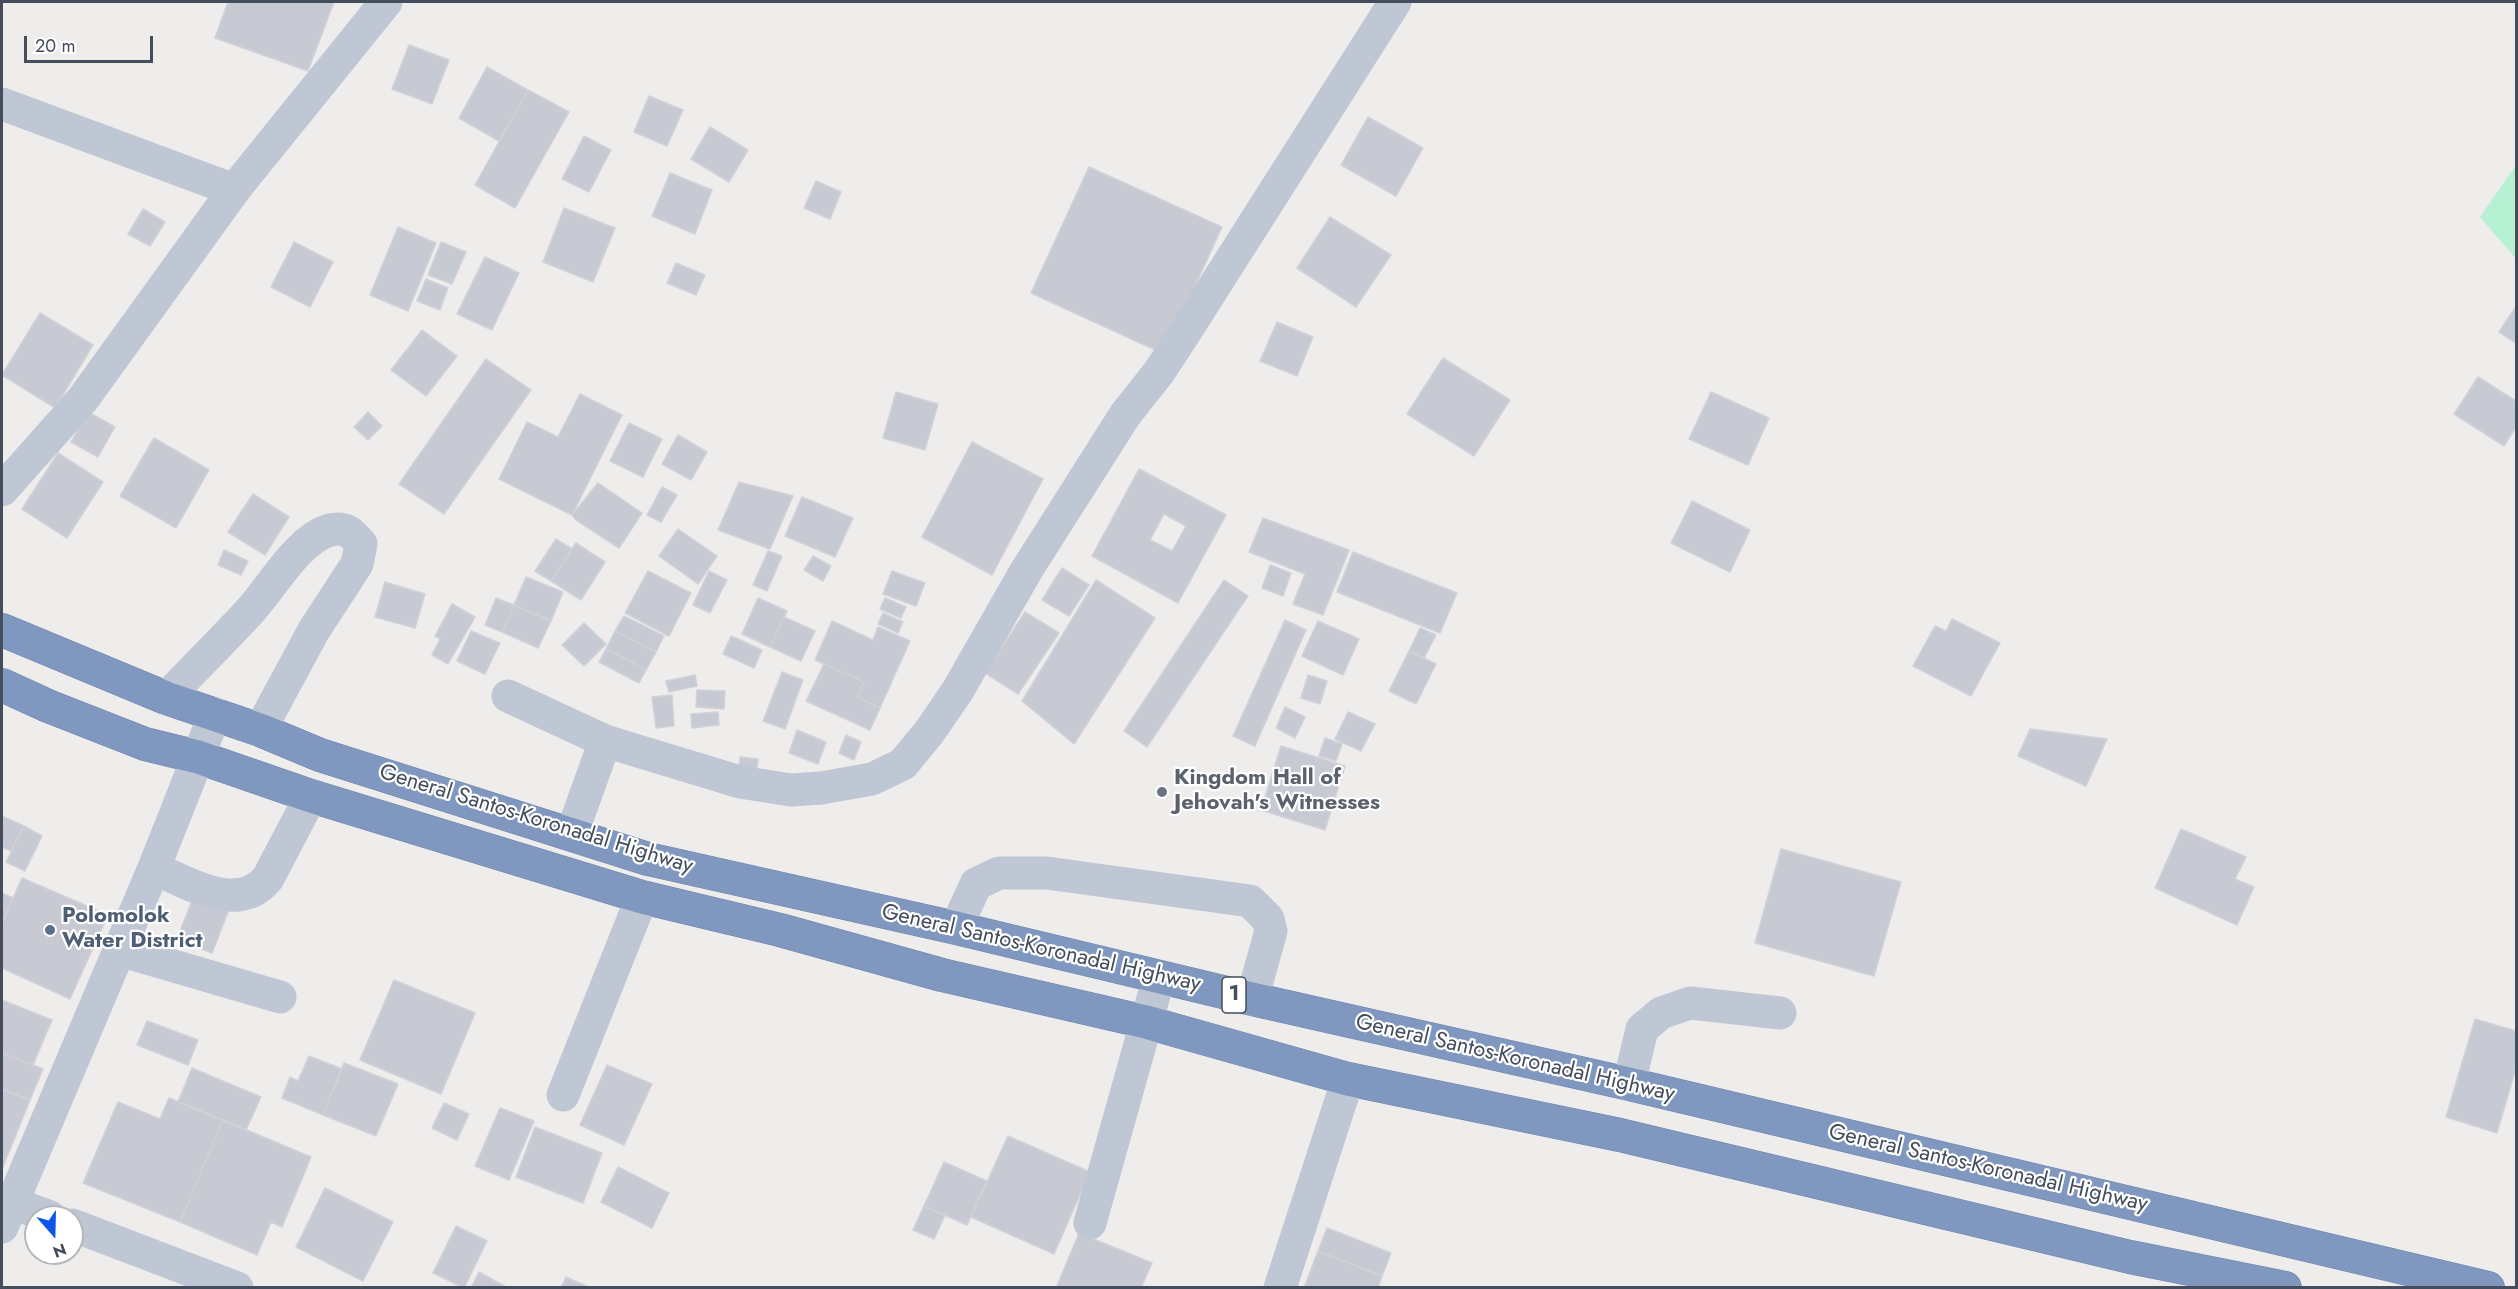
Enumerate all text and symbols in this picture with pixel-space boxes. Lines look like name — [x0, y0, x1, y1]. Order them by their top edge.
scale bar — [27, 24, 156, 62]
text: 20 m — [35, 33, 75, 59]
street label: General Santos-Koronadal Highway — [376, 760, 696, 880]
place label: Kingdom Hall of Jehovah's Witnesses — [1174, 766, 1380, 818]
marker: Kingdom Hall of Jehovah's Witnesses — [1155, 785, 1169, 799]
street label: General Santos-Koronadal Highway — [879, 899, 1203, 999]
place label: Polomolok Water District — [62, 904, 203, 956]
marker: Polomolok Water District — [43, 923, 57, 937]
road number: 1 — [1222, 977, 1246, 1013]
street label: General Santos-Koronadal Highway — [1353, 1009, 1677, 1109]
street label: General Santos-Koronadal Highway — [1826, 1119, 2150, 1219]
north arrow — [24, 1205, 84, 1265]
text: N — [50, 1238, 70, 1263]

